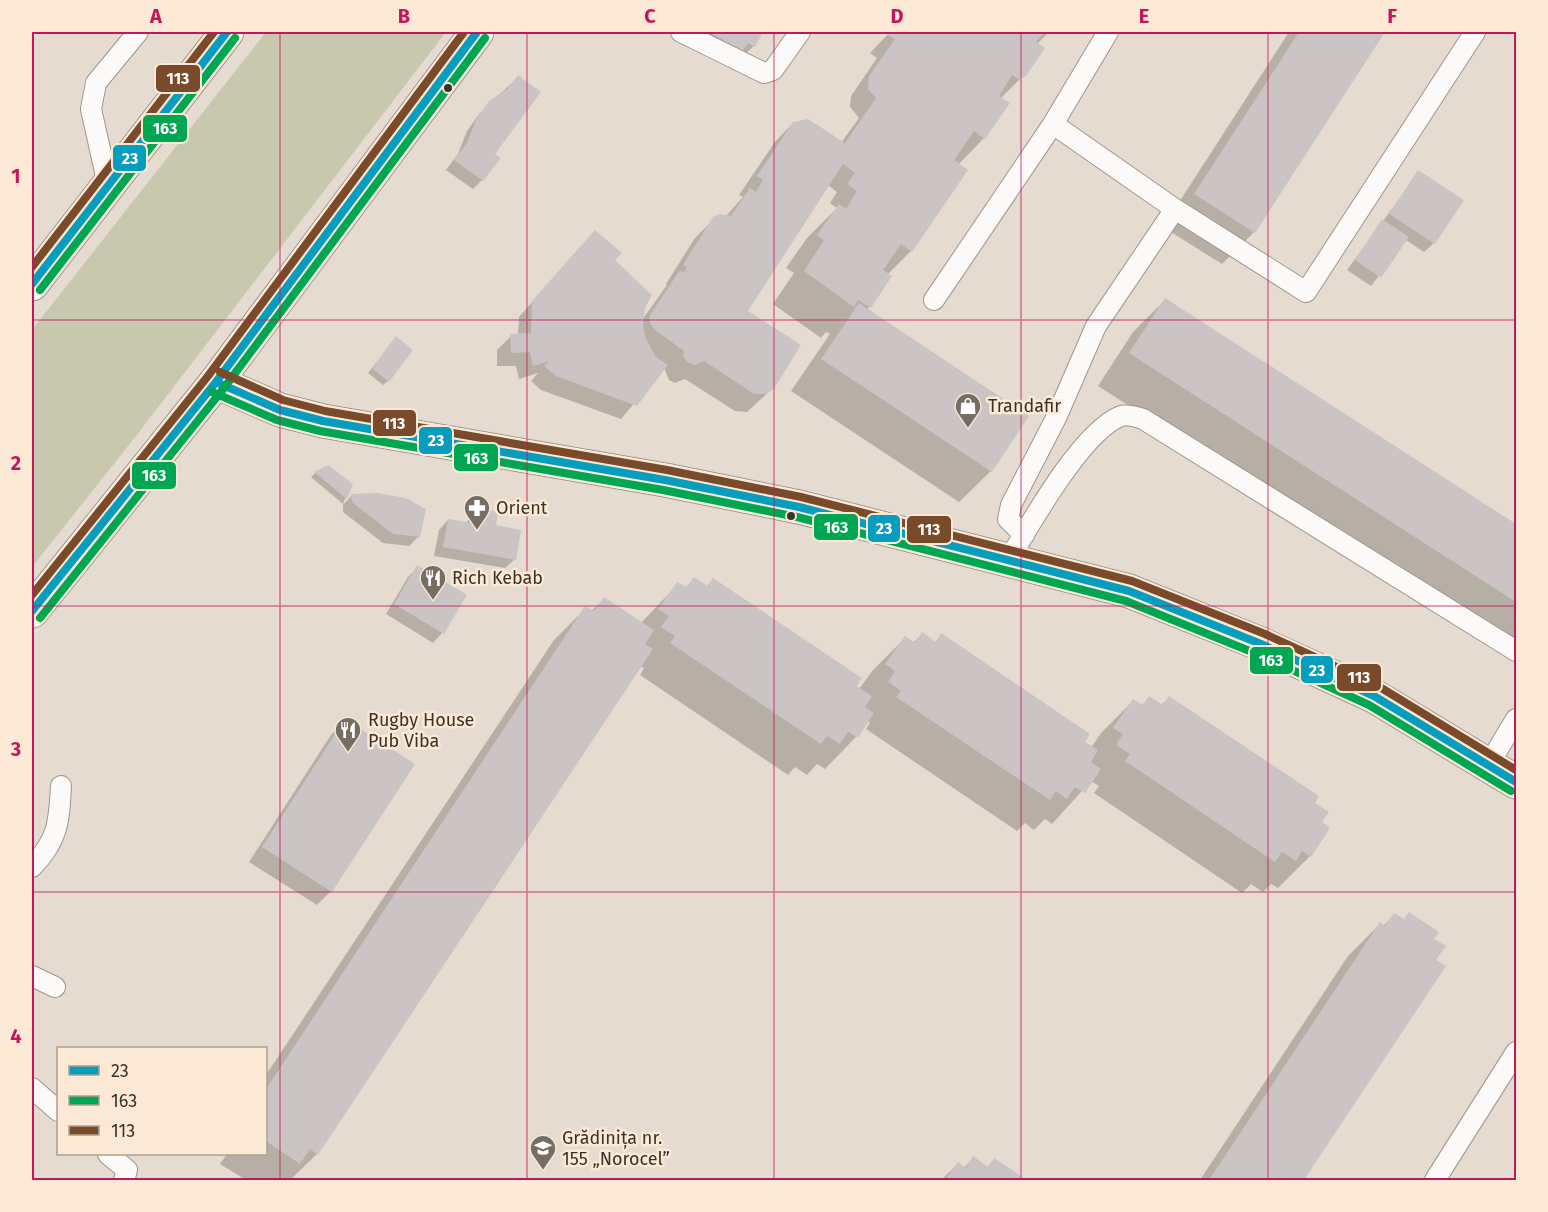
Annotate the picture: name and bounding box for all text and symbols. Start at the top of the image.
text: A [149,4,163,28]
text: B [398,4,410,28]
text: C [644,4,656,28]
text: D [890,4,904,28]
text: E [1139,4,1149,28]
text: F [1387,4,1397,28]
line badge: 113 [155,64,201,93]
text: 113 [167,69,189,88]
unlabelled marker [442,82,454,94]
line badge: 163 [142,114,188,143]
text: 163 [153,119,177,138]
line badge: 23 [112,144,147,172]
text: 23 [122,149,138,168]
text: 1 [11,164,21,188]
shop icon: Trandafir [953,391,983,429]
place label: Trandafir [988,395,1061,417]
line badge: 113 [372,409,417,437]
text: 113 [383,414,405,433]
line badge: 23 [418,426,453,455]
text: 23 [428,431,444,450]
line badge: 163 [453,443,499,472]
text: 163 [464,449,488,468]
text: 2 [11,451,21,475]
line badge: 163 [131,461,177,490]
text: 163 [142,466,166,485]
pharmacy icon: Orient [462,493,492,531]
place label: Orient [496,497,548,519]
unlabelled marker [785,510,797,522]
line badge: 163 [813,513,859,541]
line badge: 23 [867,514,901,543]
line badge: 113 [906,515,952,544]
text: 163 [824,518,848,537]
text: 23 [876,519,892,538]
text: 113 [918,520,940,539]
restaurant icon: Rich Kebab [418,563,448,601]
place label: Rich Kebab [452,567,543,589]
line badge: 163 [1249,646,1294,675]
text: 163 [1259,651,1283,670]
line badge: 23 [1300,655,1334,684]
text: 23 [1309,661,1325,680]
line badge: 113 [1336,663,1382,692]
text: 113 [1348,668,1370,687]
place label: Rugby House Pub Viba [368,709,474,752]
restaurant icon: Rugby House Pub Viba [333,715,363,753]
text: 3 [10,737,21,761]
text: 4 [10,1024,22,1048]
legend [57,1047,267,1155]
text: 23 [111,1060,129,1082]
text: 163 [111,1090,137,1112]
text: 113 [111,1120,135,1142]
place label: Grădinița nr. 155 „Norocel” [562,1127,670,1170]
school or university icon: Grădinița nr. 155 „Norocel” [528,1133,558,1171]

